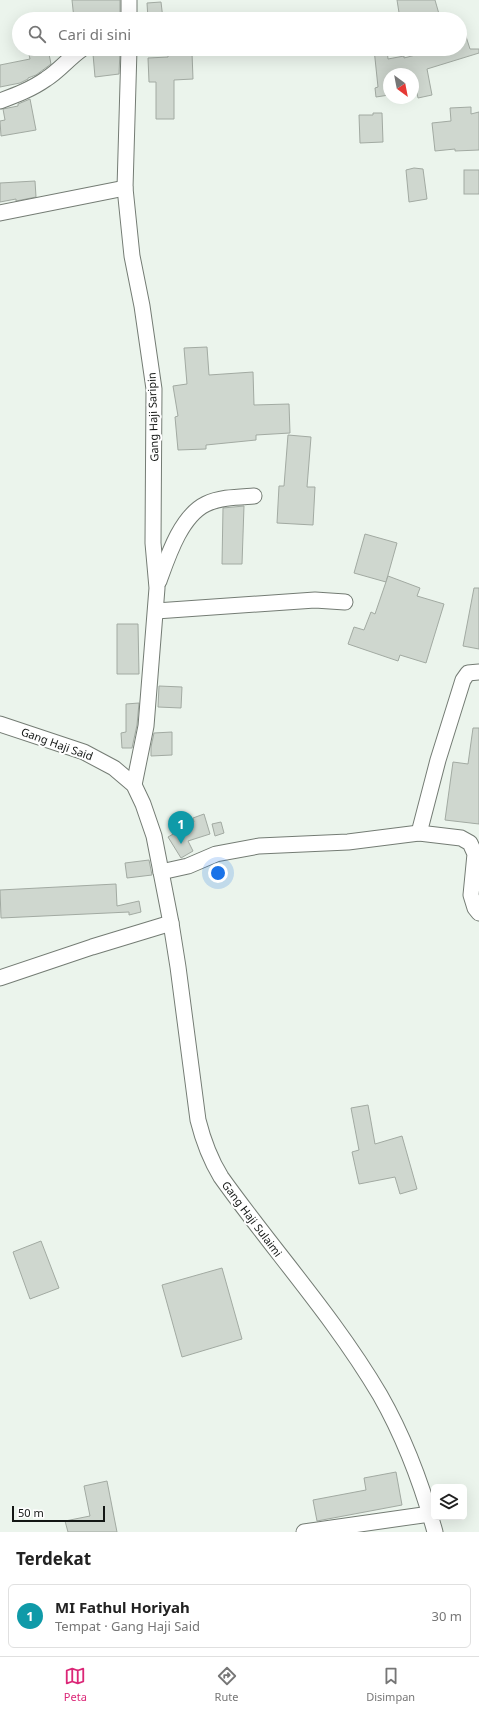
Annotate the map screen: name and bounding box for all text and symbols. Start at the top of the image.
search box [12,12,467,56]
icon: search [26,23,48,45]
text: Cari di sini [58,24,131,44]
north arrow [383,68,419,104]
street label: Gang Haji Saripin [143,372,162,462]
street label: Gang Haji Said [19,724,95,763]
pin: 1 [168,811,194,844]
your location [208,863,228,883]
street label: Gang Haji Sulaimi [219,1178,286,1260]
map controls [431,1484,467,1520]
button: layers [431,1484,467,1520]
scale bar [12,1504,105,1523]
text: 50 m [18,1505,44,1520]
text: Terdekat [16,1547,91,1570]
text: MI Fathul Horiyah [55,1597,190,1617]
text: 1 [26,1607,34,1625]
text: 30 m [432,1607,462,1625]
text: Tempat · Gang Haji Said [55,1617,200,1635]
tab: Peta [64,1665,87,1704]
tab: Rute [215,1665,238,1704]
tab: Disimpan [366,1665,415,1704]

